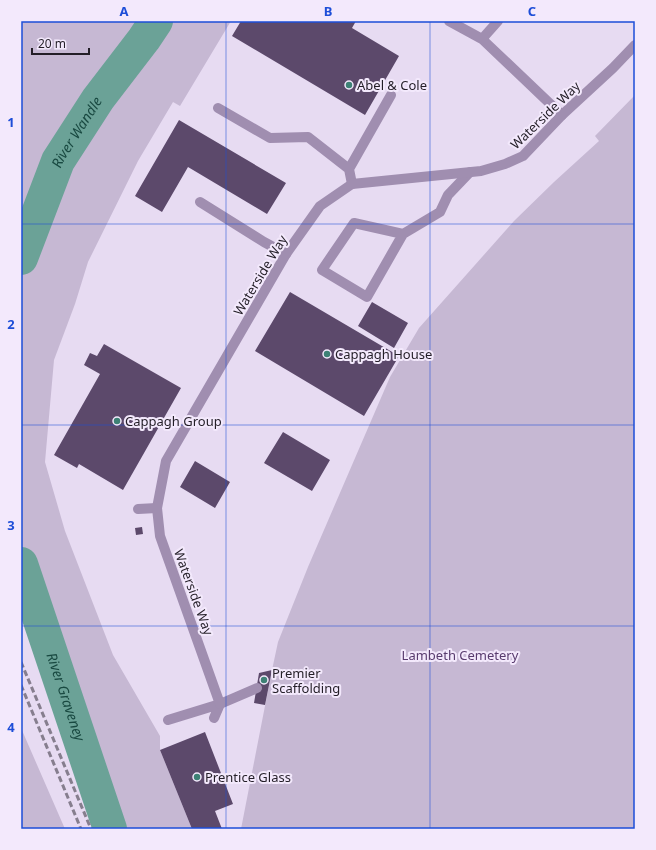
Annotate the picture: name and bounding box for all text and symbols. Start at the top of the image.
text: A [120,2,129,20]
text: B [324,2,332,20]
text: C [528,2,536,20]
scale bar [32,30,89,56]
text: 20 m [38,35,66,52]
place label: Abel & Cole [357,76,427,94]
street label: Waterside Way [506,77,584,153]
marker: Abel & Cole [344,80,354,90]
water label: River Wandle [46,93,106,170]
text: 1 [7,113,15,131]
street label: Waterside Way [229,231,291,318]
text: 2 [7,315,15,333]
place label: Cappagh House [335,345,432,363]
marker: Cappagh House [322,349,332,359]
place label: Cappagh Group [125,412,222,430]
marker: Cappagh Group [112,416,122,426]
text: 3 [7,516,15,534]
street label: Waterside Way [170,546,218,638]
park label: Lambeth Cemetery [402,646,519,664]
water label: River Graveney [42,650,90,745]
place label: Premier Scaffolding [272,664,340,697]
marker: Premier Scaffolding [259,675,269,685]
text: 4 [7,718,15,736]
place label: Prentice Glass [205,768,291,786]
marker: Prentice Glass [192,772,202,782]

